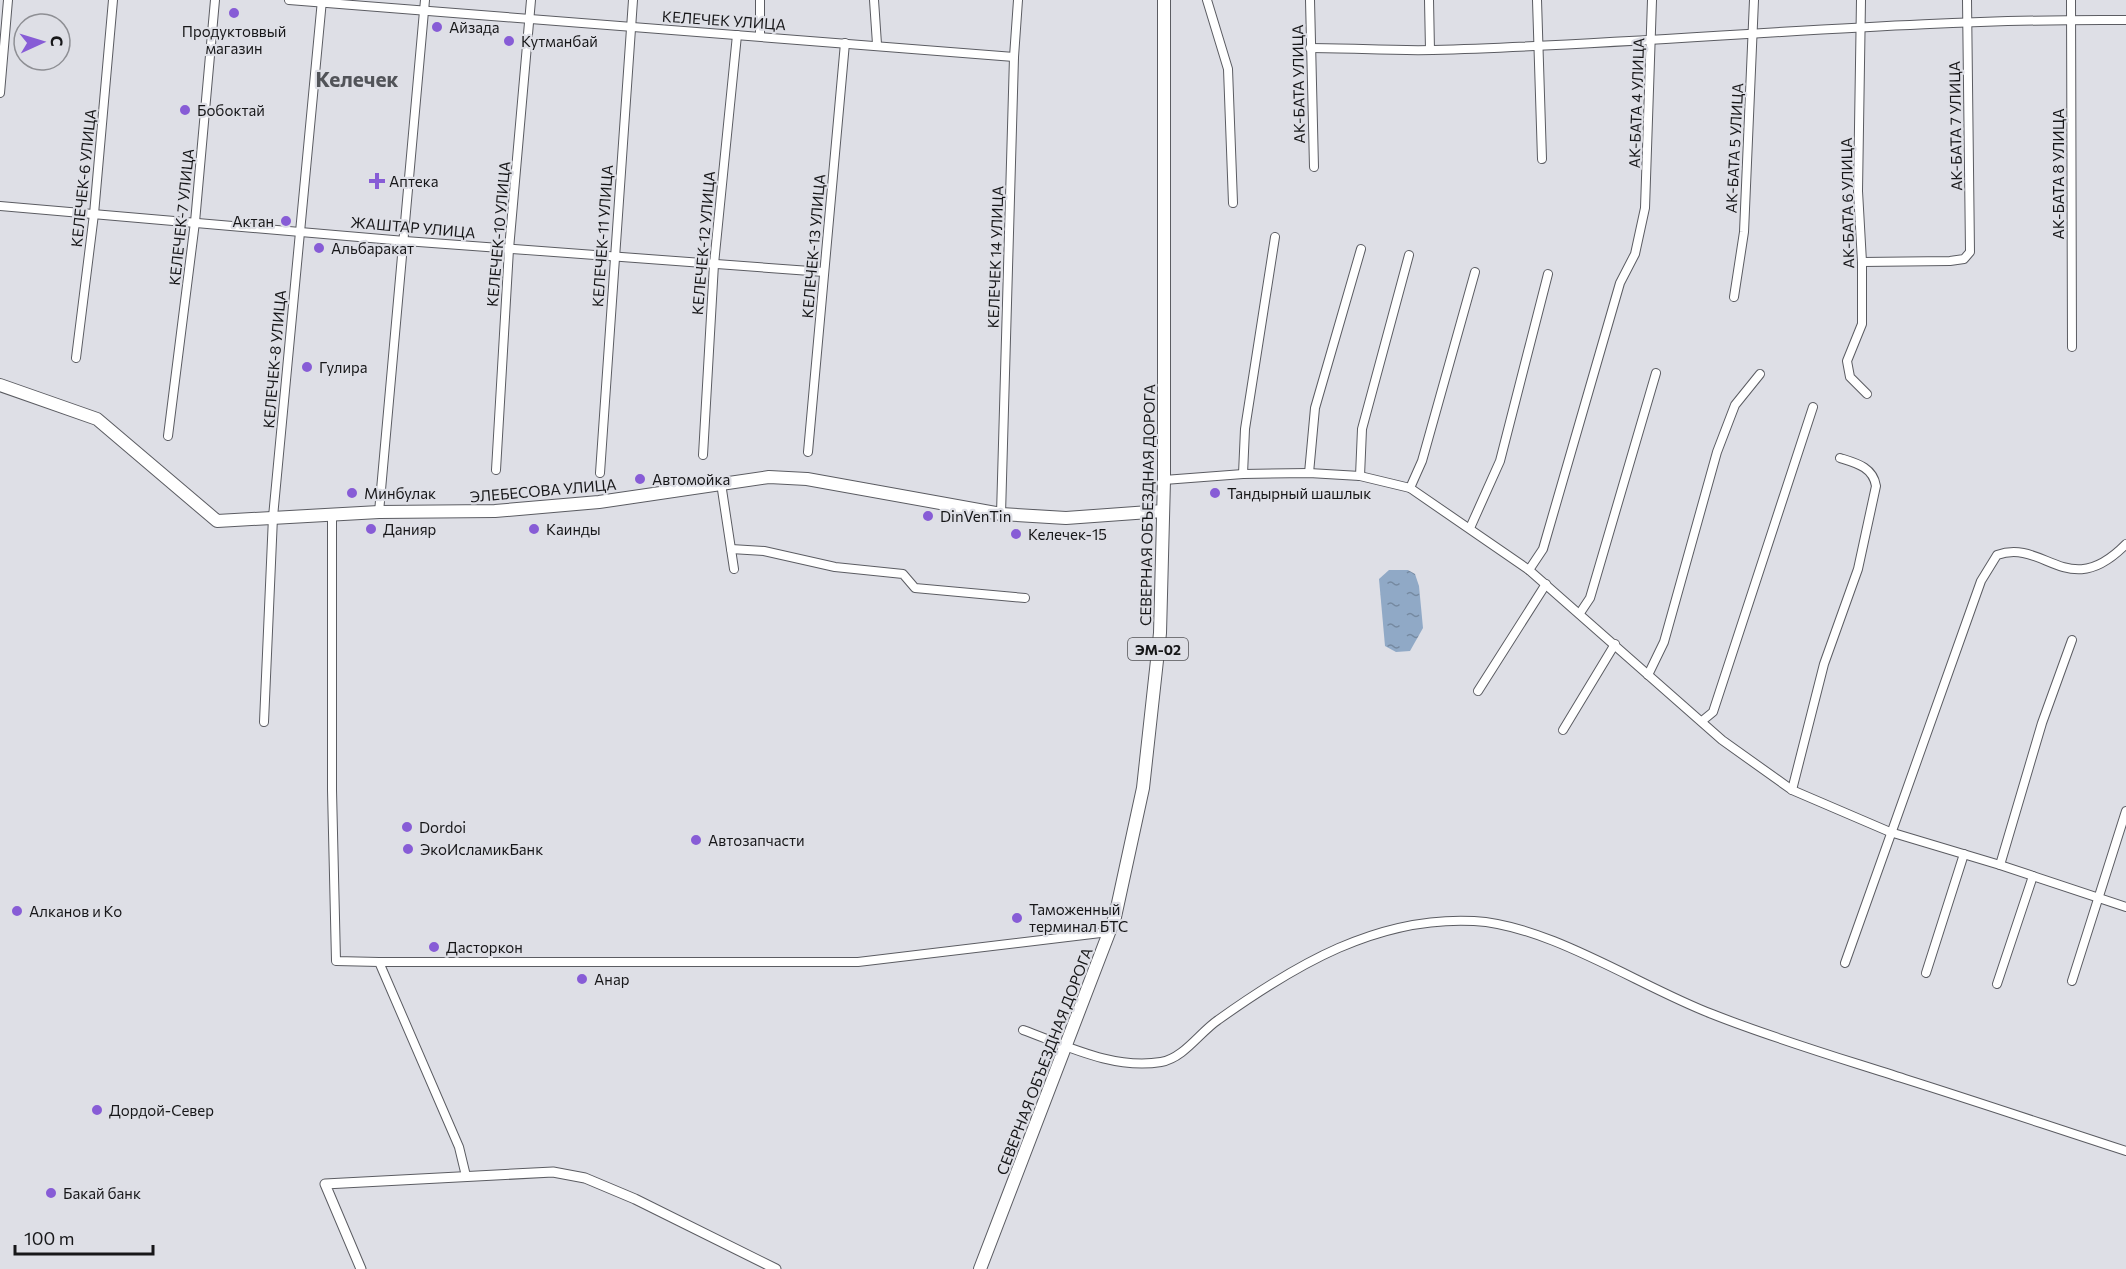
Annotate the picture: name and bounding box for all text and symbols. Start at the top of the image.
marker: Продуктоввый магазин [227,6,241,20]
street label: КЕЛЕЧЕК УЛИЦА [661,7,787,33]
north arrow [12,12,72,72]
place label: Айзада [449,18,500,36]
marker: Айзада [430,20,444,34]
place label: Продуктоввый магазин [182,22,286,57]
street label: АК-БАТА УЛИЦА [1288,24,1308,144]
place label: Кутманбай [521,32,598,50]
marker: Кутманбай [502,34,516,48]
text: С [48,35,67,47]
street label: АК-БАТА 4 УЛИЦА [1625,37,1647,169]
street label: АК-БАТА 7 УЛИЦА [1945,61,1965,191]
district label: Келечек [315,66,399,91]
street label: АК-БАТА 5 УЛИЦА [1722,82,1746,214]
place label: Бобоктай [197,101,265,119]
marker: Бобоктай [178,103,192,117]
street label: КЕЛЕЧЕК-6 УЛИЦА [67,108,99,248]
street label: АК-БАТА 8 УЛИЦА [2049,108,2067,240]
street label: АК-БАТА 6 УЛИЦА [1837,137,1857,269]
street label: КЕЛЕЧЕК-7 УЛИЦА [165,148,197,286]
street label: КЕЛЕЧЕК-10 УЛИЦА [483,160,513,308]
street label: КЕЛЕЧЕК-11 УЛИЦА [588,164,616,308]
street label: КЕЛЕЧЕК-12 УЛИЦА [688,170,718,316]
place label: Аптека [389,172,439,190]
street label: КЕЛЕЧЕК-13 УЛИЦА [798,173,828,319]
marker: Аптека [370,174,384,188]
street label: КЕЛЕЧЕК 14 УЛИЦА [984,185,1006,329]
place label: Актан [232,212,274,230]
street label: ЖАШТАР УЛИЦА [350,213,476,241]
marker: Актан [279,214,293,228]
place label: Альбаракат [331,239,414,257]
marker: Альбаракат [312,241,326,255]
street label: КЕЛЕЧЕК-8 УЛИЦА [259,289,289,429]
place label: Гулира [319,358,368,376]
marker: Гулира [300,360,314,374]
street label: СЕВЕРНАЯ ОБЪЕЗДНАЯ ДОРОГА [1136,384,1158,626]
place label: Автомойка [652,470,730,488]
marker: Автомойка [633,472,647,486]
street label: ЭЛЕБЕСОВА УЛИЦА [469,475,617,505]
place label: Минбулак [364,484,436,502]
place label: Тандырный шашлык [1227,484,1371,502]
marker: Минбулак [345,486,359,500]
marker: Тандырный шашлык [1208,486,1222,500]
place label: DinVenTin [940,507,1011,525]
marker: DinVenTin [921,509,935,523]
place label: Данияр [383,520,436,538]
place label: Каинды [546,520,601,538]
marker: Данияр [364,522,378,536]
marker: Каинды [527,522,541,536]
place label: Келечек-15 [1028,525,1107,543]
marker: Келечек-15 [1009,527,1023,541]
road number: ЭМ-02 [1128,638,1188,660]
place label: Dordoi [419,818,466,836]
marker: Dordoi [400,820,414,834]
place label: Автозапчасти [708,831,805,849]
marker: Автозапчасти [689,833,703,847]
place label: ЭкоИсламикБанк [420,840,543,858]
marker: ЭкоИсламикБанк [401,842,415,856]
place label: Таможенный терминал БТС [1029,900,1128,935]
place label: Алканов и Ко [29,902,122,920]
marker: Алканов и Ко [10,904,24,918]
marker: Таможенный терминал БТС [1010,911,1024,925]
place label: Дасторкон [446,938,523,956]
marker: Дасторкон [427,940,441,954]
street label: СЕВЕРНАЯ ОБЪЕЗДНАЯ ДОРОГА [992,945,1096,1177]
place label: Анар [594,970,629,988]
marker: Анар [575,972,589,986]
place label: Дордой-Север [109,1101,214,1119]
marker: Дордой-Север [90,1103,104,1117]
place label: Бакай банк [63,1184,141,1202]
marker: Бакай банк [44,1186,58,1200]
scale bar [15,1218,153,1256]
text: 100 m [24,1227,74,1249]

